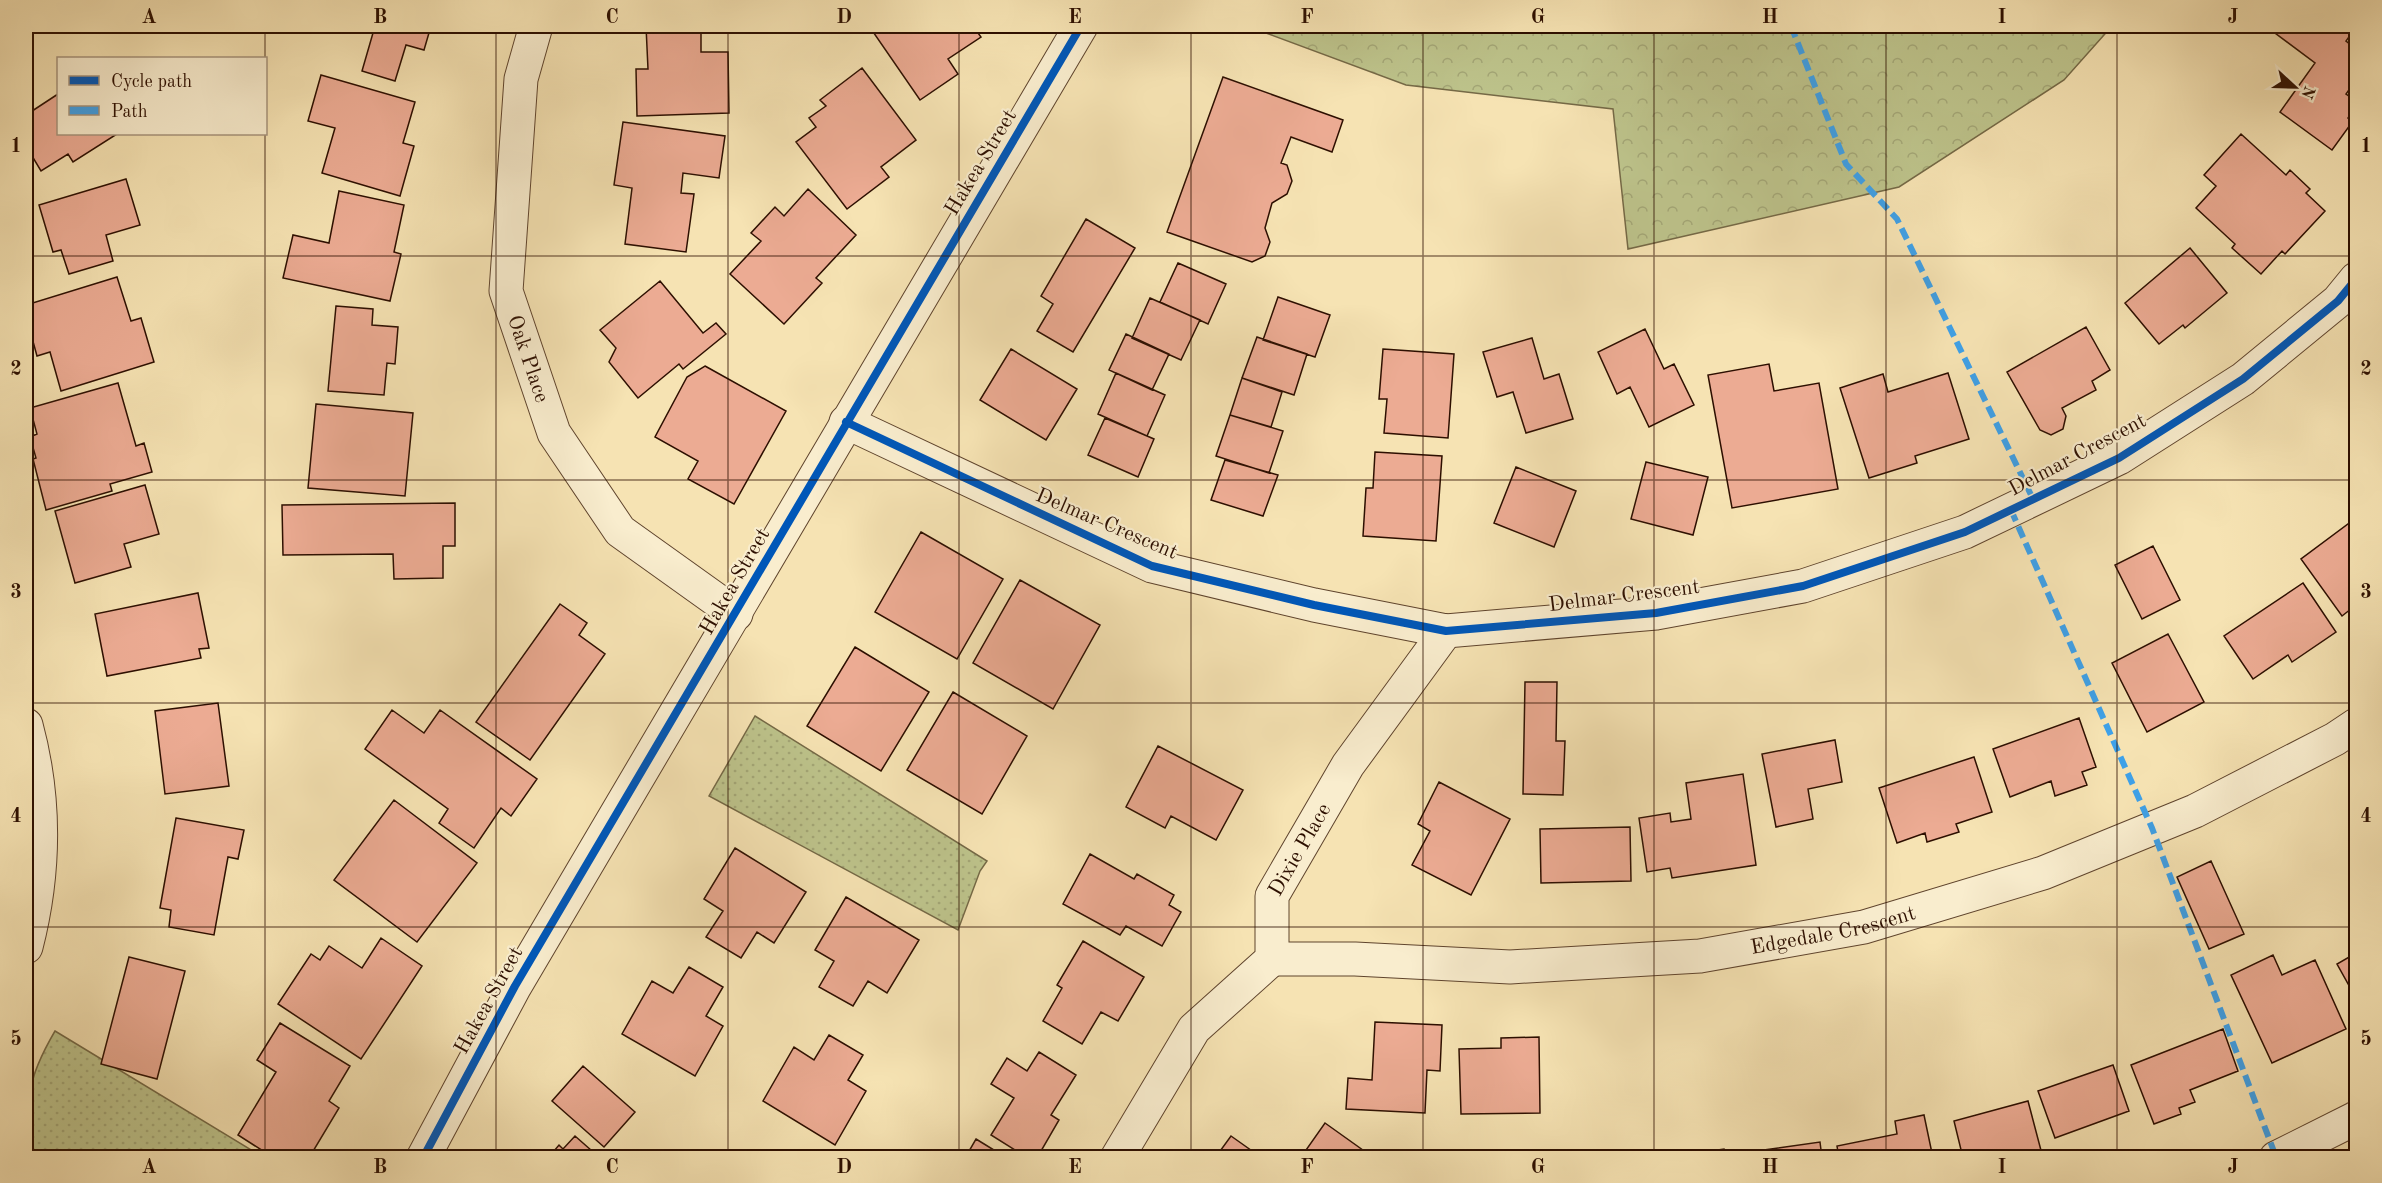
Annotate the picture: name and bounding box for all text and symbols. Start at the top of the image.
text: A [141,8,157,28]
text: B [373,8,387,28]
text: C [605,8,619,28]
text: D [836,8,852,28]
text: E [1068,8,1082,28]
text: F [1300,8,1314,28]
text: G [1531,8,1545,28]
text: H [1762,8,1778,28]
text: I [1998,8,2006,28]
text: J [2228,8,2239,28]
legend [57,57,267,135]
north arrow [2265,57,2325,117]
text: Cycle path [111,73,192,91]
text: N [2297,83,2317,101]
text: Path [111,103,148,121]
street label: Hakea Street [942,106,1021,219]
text: 1 [10,137,22,157]
text: 1 [2360,137,2372,157]
street label: Oak Place [503,313,552,406]
text: 2 [10,360,22,380]
text: 2 [2360,360,2372,380]
street label: Delmar Crescent [2006,410,2150,500]
street label: Delmar Crescent [1032,485,1181,564]
street label: Hakea Street [696,525,774,639]
street label: Delmar Crescent [1547,577,1701,616]
text: 3 [10,583,22,603]
text: 3 [2360,583,2372,603]
street label: Dixie Place [1265,800,1335,900]
text: 4 [10,807,22,827]
text: 4 [2360,807,2372,827]
street label: Edgedale Crescent [1749,903,1918,959]
street label: Hakea Street [451,943,527,1058]
text: 5 [10,1029,22,1050]
text: 5 [2360,1029,2372,1050]
text: A [141,1158,157,1178]
text: B [373,1158,387,1178]
text: C [605,1158,619,1178]
text: D [836,1158,852,1178]
text: E [1068,1158,1082,1178]
text: F [1300,1158,1314,1178]
text: G [1531,1158,1545,1178]
text: H [1762,1158,1778,1178]
text: I [1998,1158,2006,1178]
text: J [2228,1158,2239,1178]

